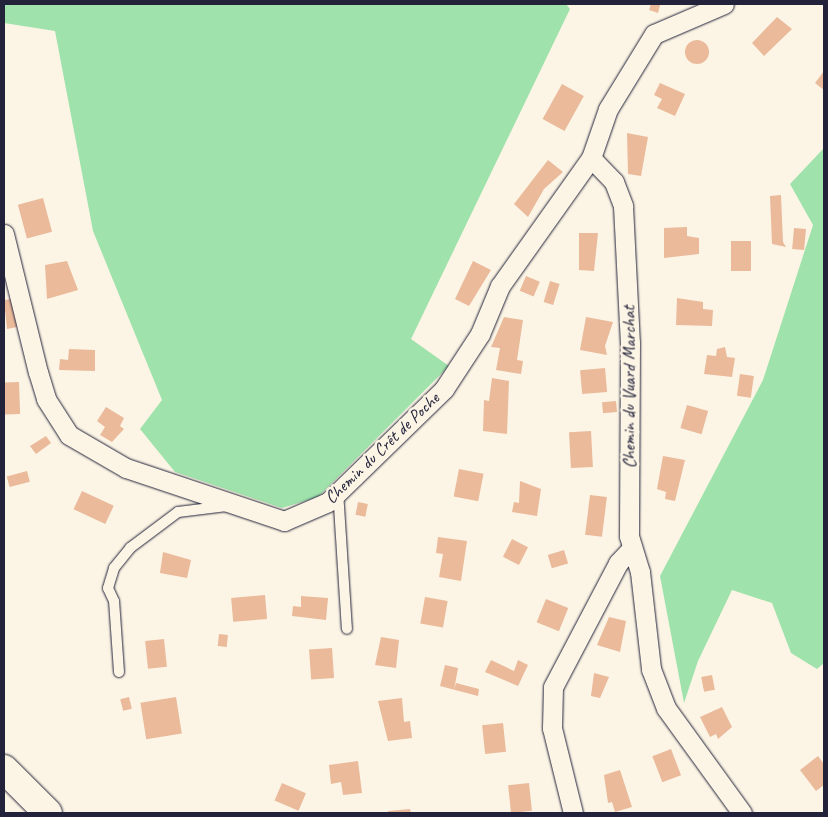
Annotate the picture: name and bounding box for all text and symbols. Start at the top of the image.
street label: Chemin du Vuard Marchat [618,306,640,468]
street label: Chemin du Crêt de Poche [320,388,444,508]

